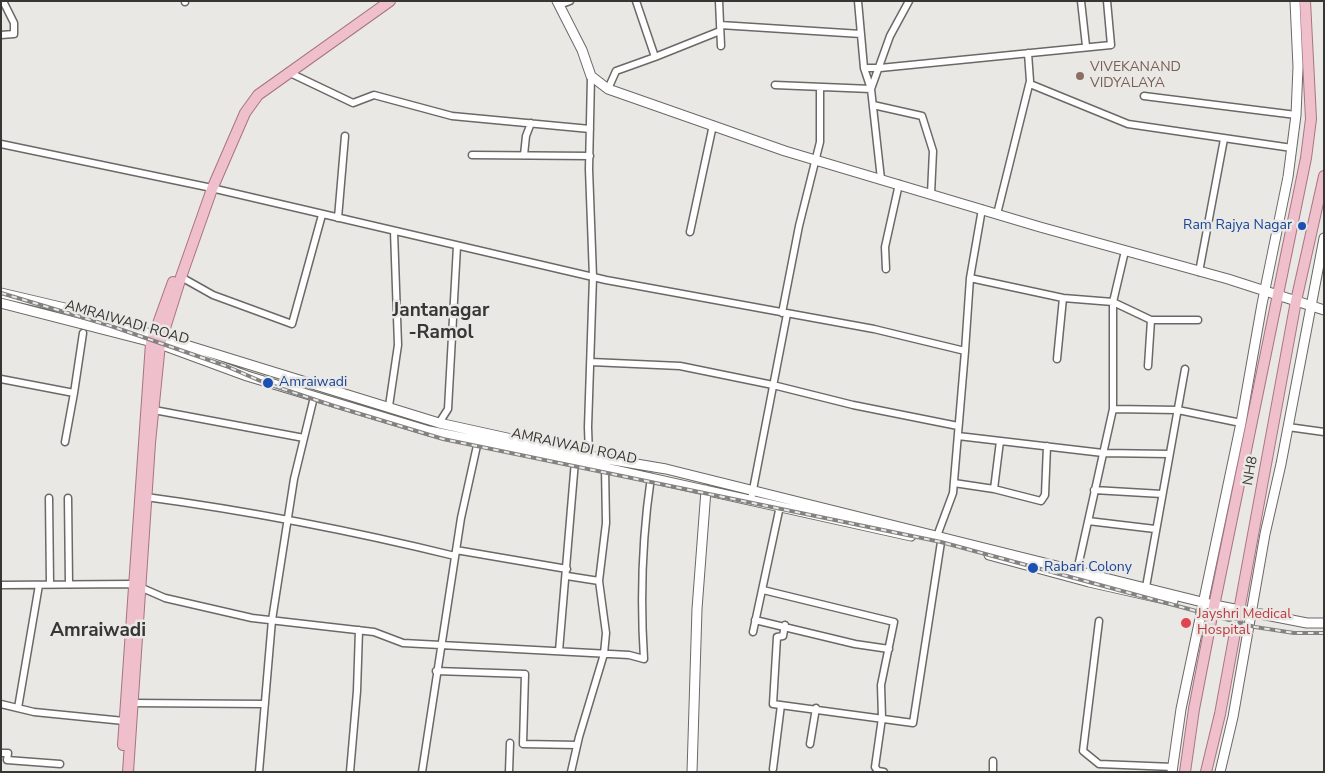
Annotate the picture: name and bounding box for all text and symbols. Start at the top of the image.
place label: VIVEKANAND VIDYALAYA [1090,60,1181,92]
marker: VIVEKANAND VIDYALAYA [1074,70,1086,82]
place label: Ram Rajya Nagar [1183,218,1292,234]
marker: Ram Rajya Nagar [1296,220,1308,232]
street label: AMRAIWADI ROAD [63,297,191,349]
district label: Jantanagar -Ramol [393,300,489,344]
place label: Amraiwadi [279,375,347,391]
marker: Amraiwadi [261,376,275,390]
street label: AMRAIWADI ROAD [510,425,638,469]
street label: NH8 [1240,455,1262,487]
place label: Rabari Colony [1044,560,1132,576]
marker: Rabari Colony [1026,561,1040,575]
place label: Jayshri Medical Hospital [1197,607,1291,640]
marker: Jayshri Medical Hospital [1179,616,1193,630]
district label: Amraiwadi [50,620,146,642]

